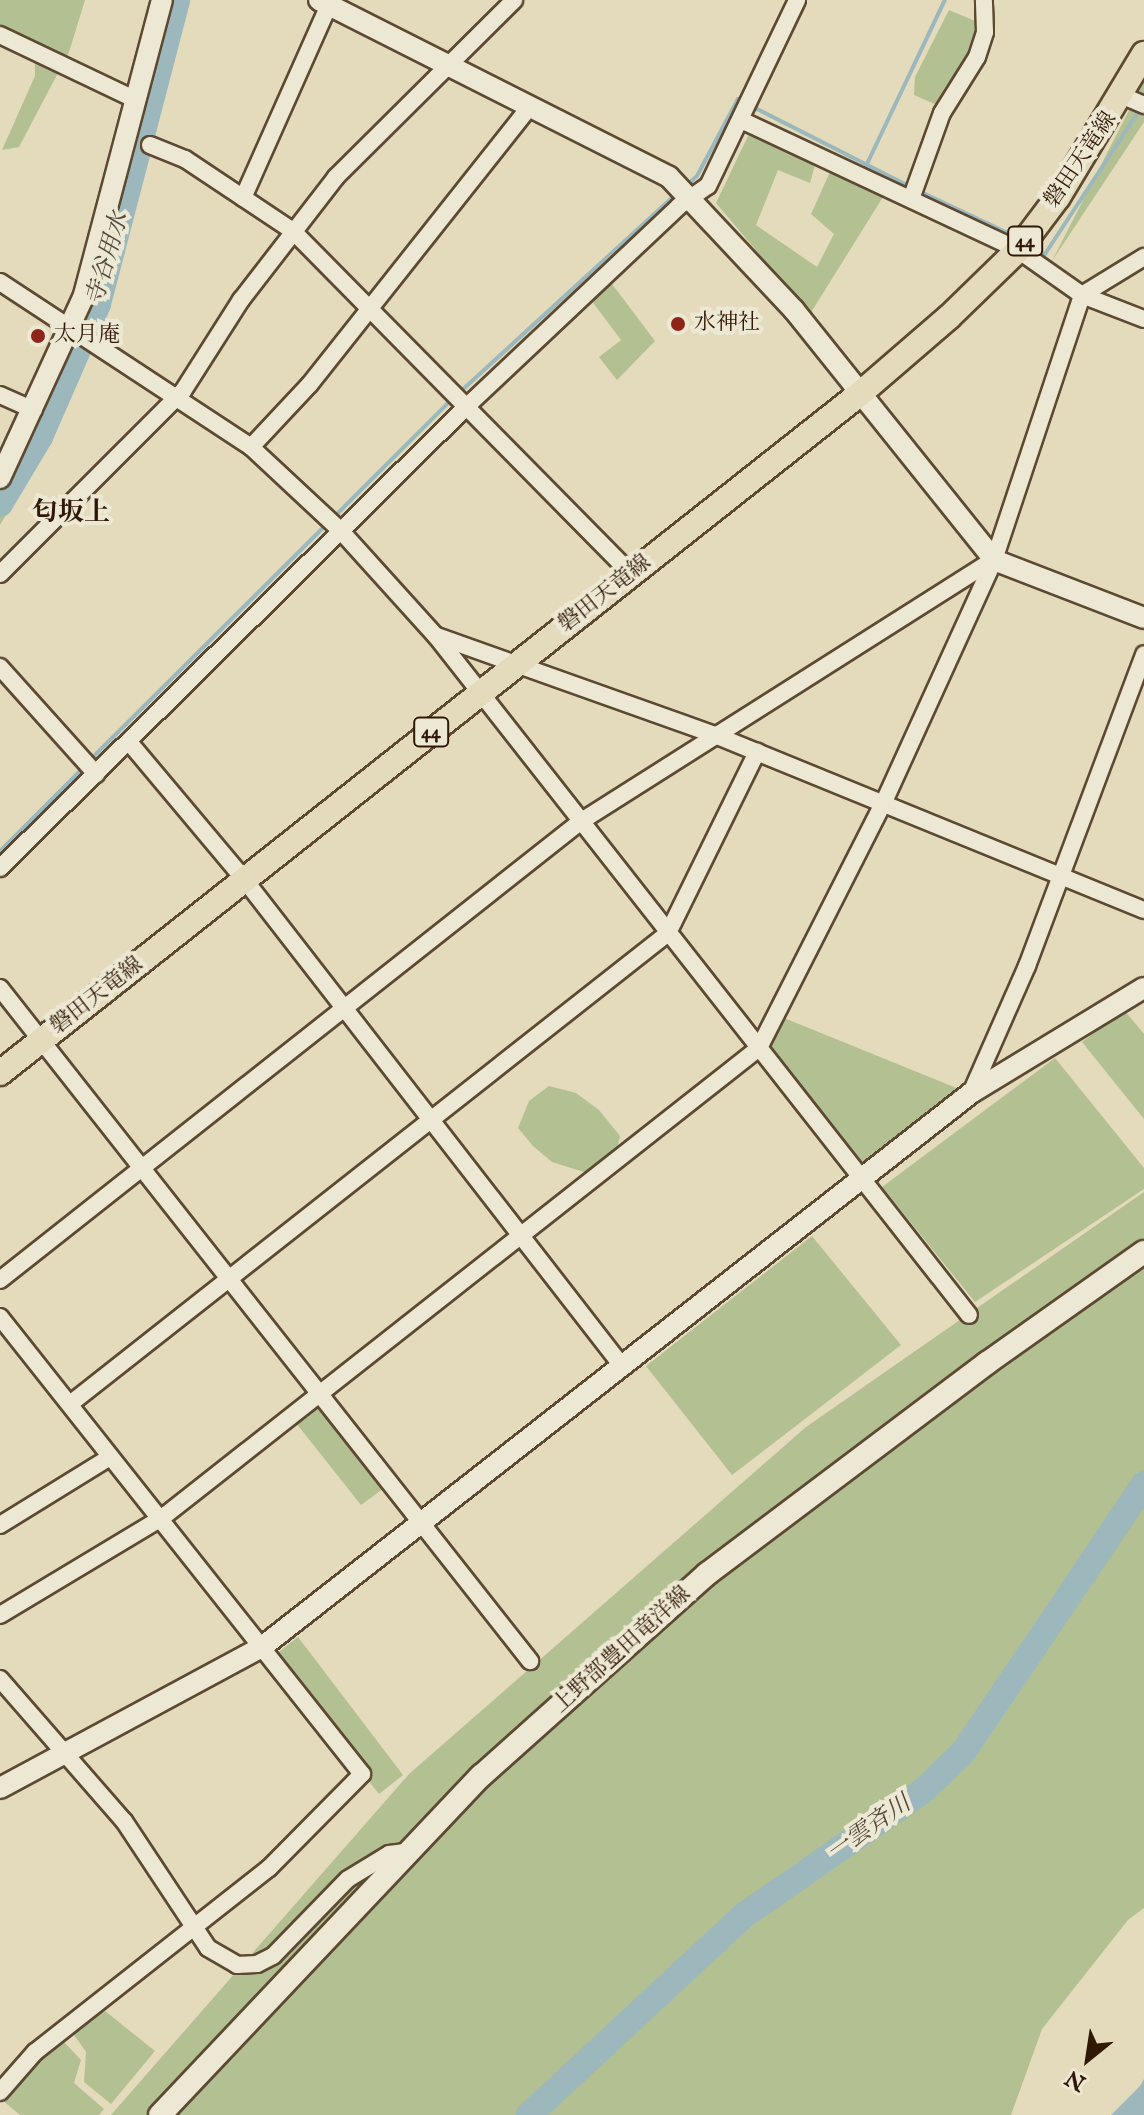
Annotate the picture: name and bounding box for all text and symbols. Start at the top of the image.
street label: 磐田天竜線 [1039,107,1123,213]
water label: 寺谷用水 [81,209,135,309]
road number: 44 [1007,225,1043,257]
place label: 水神社 [694,311,760,337]
marker: 水神社 [669,315,687,333]
place label: 太月庵 [54,323,120,349]
marker: 太月庵 [29,327,47,345]
district label: 匂坂上 [32,497,110,529]
street label: 磐田天竜線 [554,550,656,638]
road number: 44 [413,716,449,748]
street label: 磐田天竜線 [46,952,148,1040]
street label: 上野部豊田竜洋線 [548,1581,696,1719]
water label: 一雲斉川 [821,1790,917,1868]
north arrow [1048,2019,1128,2099]
text: N [1061,2063,1091,2097]

